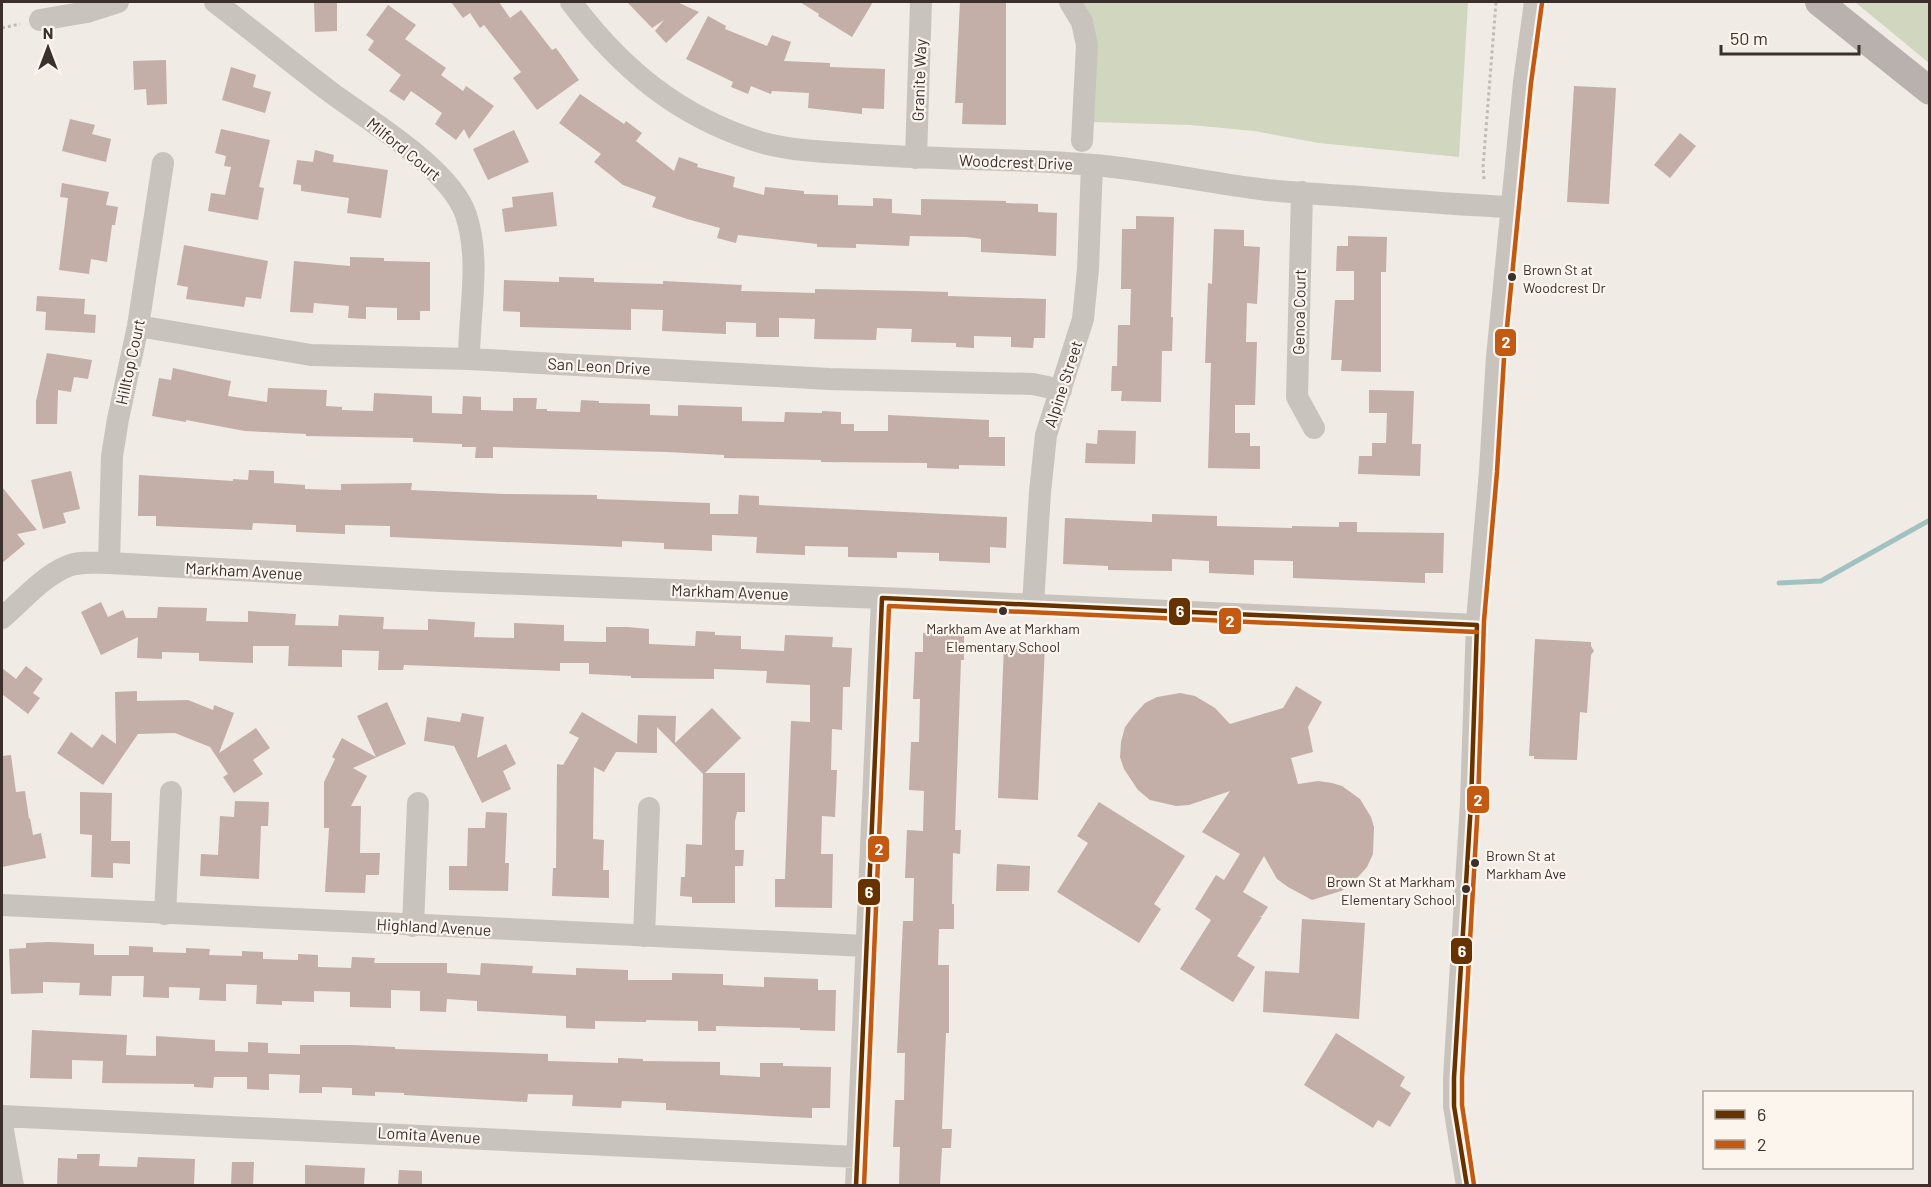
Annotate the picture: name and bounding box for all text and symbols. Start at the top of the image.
north arrow [18,18,78,78]
scale bar [1721,18,1859,56]
text: N [43,23,53,42]
text: 50 m [1730,27,1768,49]
street label: Granite Way [908,38,929,122]
street label: Milford Court [364,113,445,184]
street label: Woodcrest Drive [959,150,1073,173]
place label: Brown St at Woodcrest Dr [1523,261,1606,296]
street label: Genoa Court [1288,269,1309,355]
marker: Brown St at Woodcrest Dr [1506,271,1518,283]
street label: Hilltop Court [111,317,148,406]
line badge: 2 [1494,328,1517,357]
text: 2 [1502,332,1511,351]
street label: Alpine Street [1040,338,1086,430]
street label: San Leon Drive [547,353,651,378]
street label: Markham Avenue [185,558,303,583]
street label: Markham Avenue [671,580,789,603]
line badge: 6 [1168,597,1191,626]
text: 6 [1176,601,1185,620]
marker: Markham Ave at Markham Elementary School [997,605,1009,617]
line badge: 2 [1218,607,1242,635]
text: 2 [1226,611,1235,630]
place label: Markham Ave at Markham Elementary School [926,620,1080,655]
line badge: 2 [1466,785,1490,814]
text: 2 [1474,790,1483,809]
line badge: 2 [867,835,890,863]
text: 2 [875,839,884,858]
place label: Brown St at Markham Ave [1486,847,1566,882]
marker: Brown St at Markham Ave [1469,857,1481,869]
place label: Brown St at Markham Elementary School [1327,873,1455,908]
line badge: 6 [857,878,881,906]
text: 6 [865,882,874,901]
marker: Brown St at Markham Elementary School [1460,883,1472,895]
street label: Highland Avenue [376,914,492,939]
line badge: 6 [1450,937,1473,965]
text: 6 [1458,941,1467,960]
legend [1703,1091,1913,1169]
text: 6 [1757,1103,1766,1125]
street label: Lomita Avenue [377,1122,481,1147]
text: 2 [1757,1133,1767,1155]

